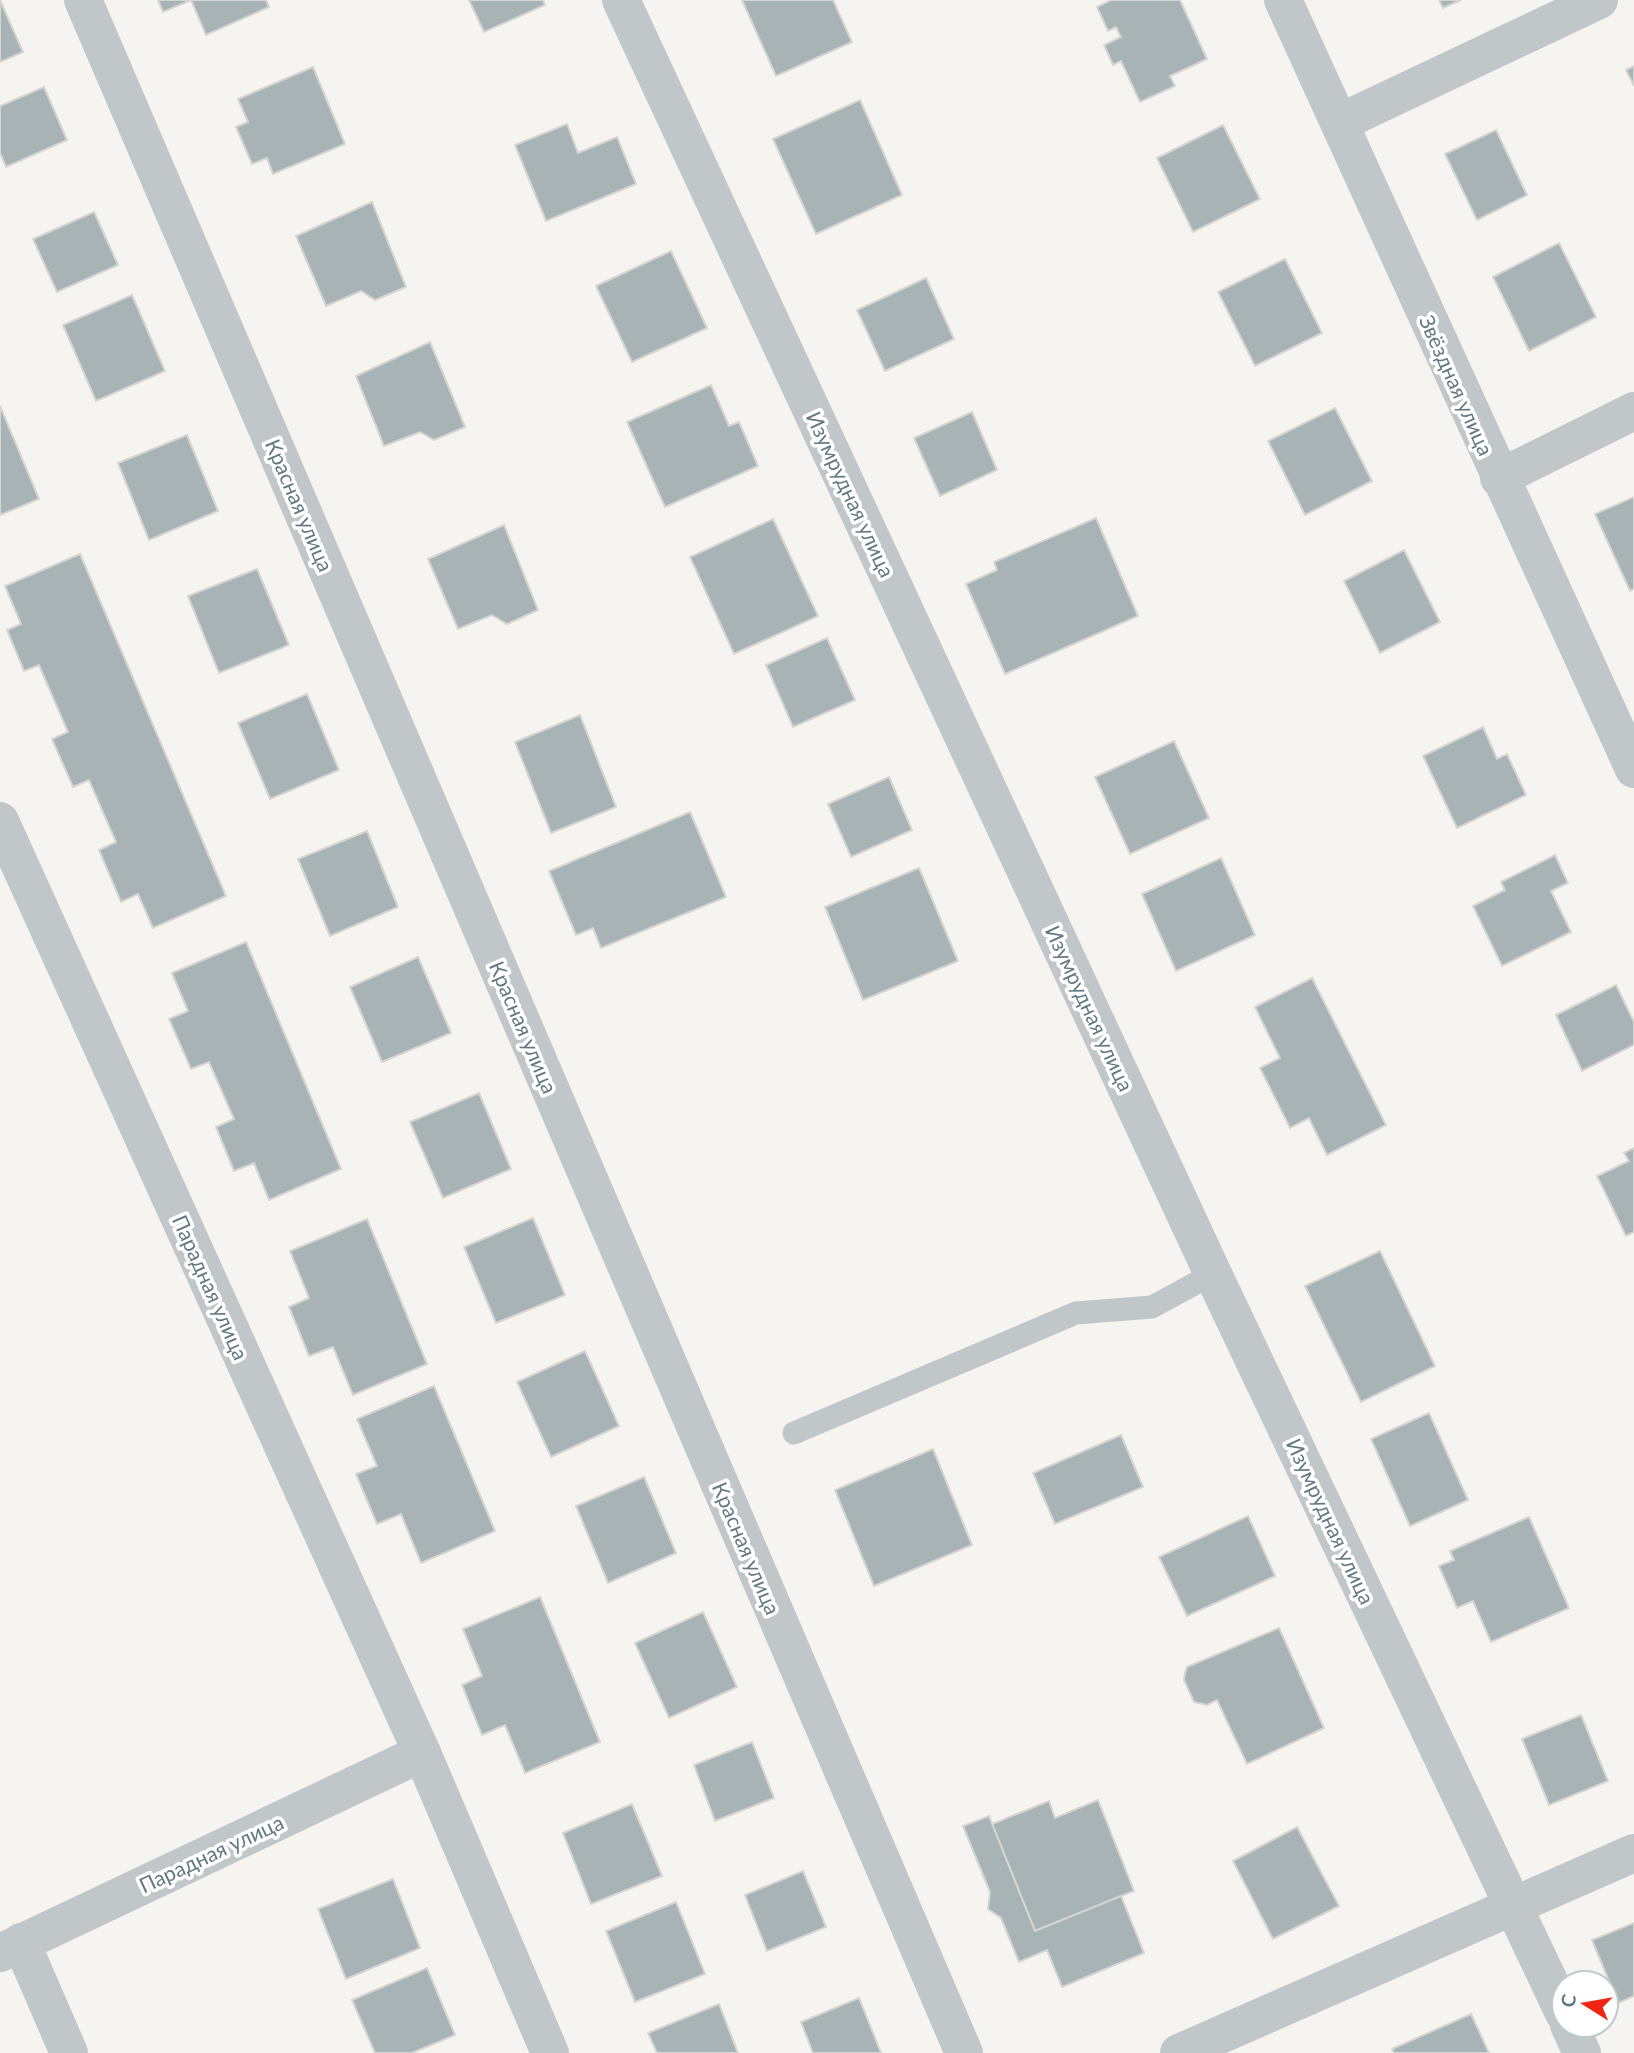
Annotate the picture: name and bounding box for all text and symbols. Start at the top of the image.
street label: Звёздная улица [1415,311,1499,459]
street label: Изумрудная улица [802,407,900,581]
street label: Красная улица [261,435,339,575]
street label: Изумрудная улица [1041,921,1139,1095]
street label: Красная улица [485,957,563,1097]
street label: Парадная улица [168,1211,254,1363]
street label: Изумрудная улица [1282,1434,1380,1608]
street label: Красная улица [708,1478,786,1618]
street label: Парадная улица [135,1809,287,1897]
north arrow [1550,1969,1620,2039]
text: С [1555,1992,1580,2009]

